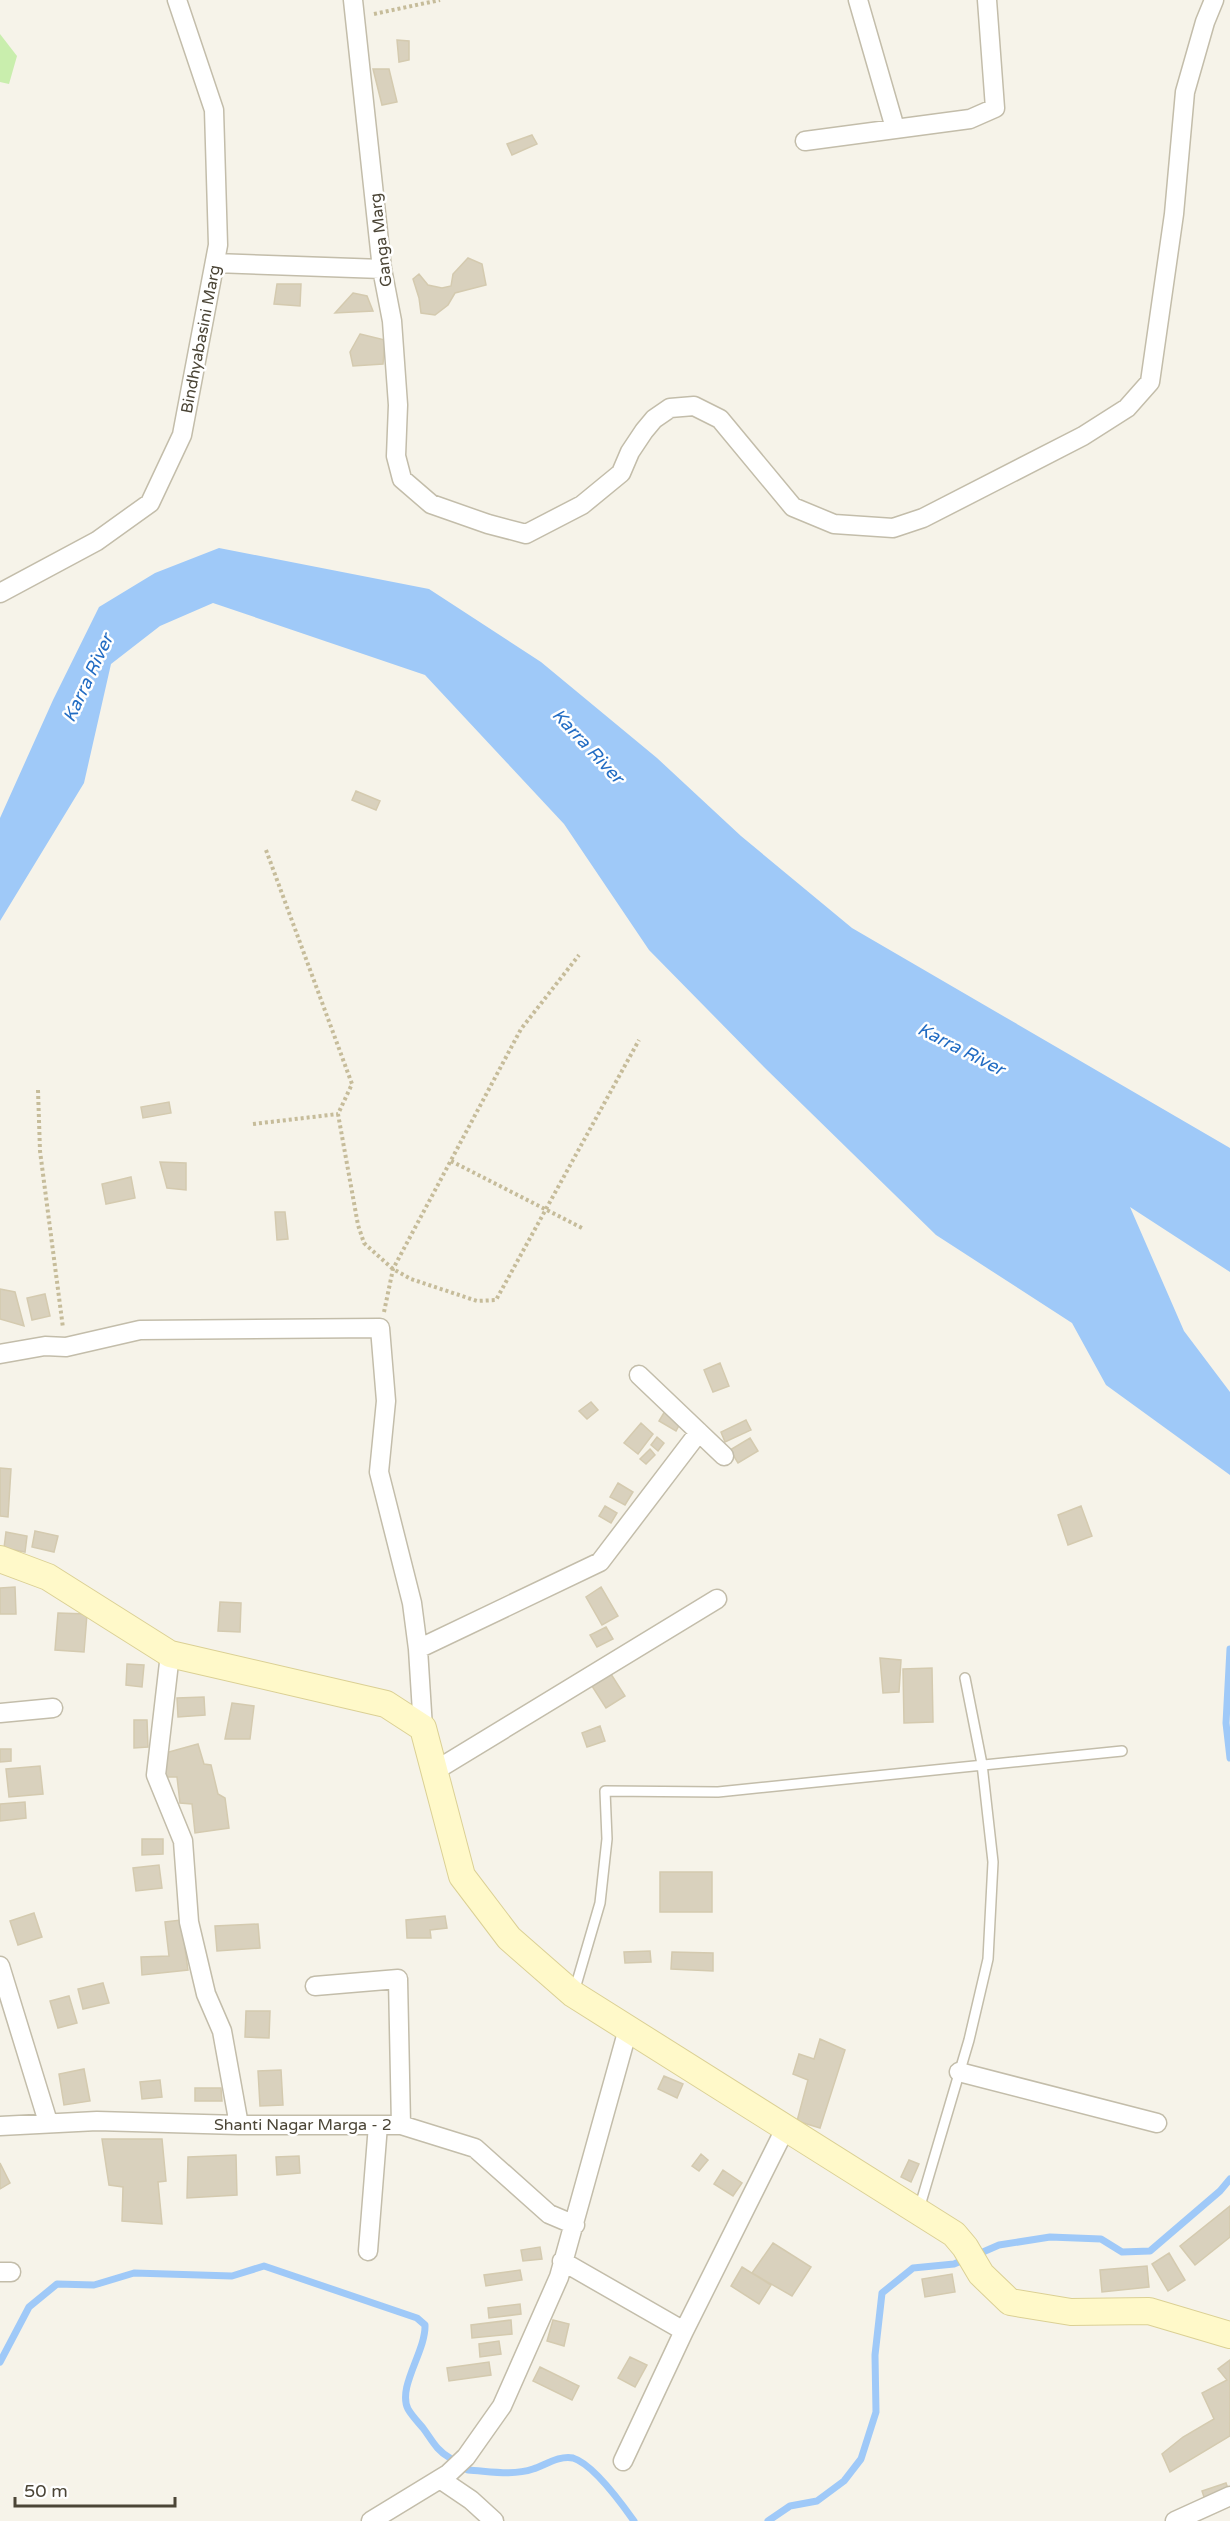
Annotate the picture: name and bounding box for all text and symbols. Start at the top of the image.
street label: Ganga Marg [365,192,397,288]
street label: Bindhyabasini Marg [177,263,225,415]
water label: Karra River [58,629,119,726]
water label: Karra River [548,704,630,790]
water label: Karra River [914,1018,1010,1081]
street label: Shanti Nagar Marga - 2 [214,2115,392,2135]
scale bar [15,2470,176,2508]
text: 50 m [24,2480,68,2502]

